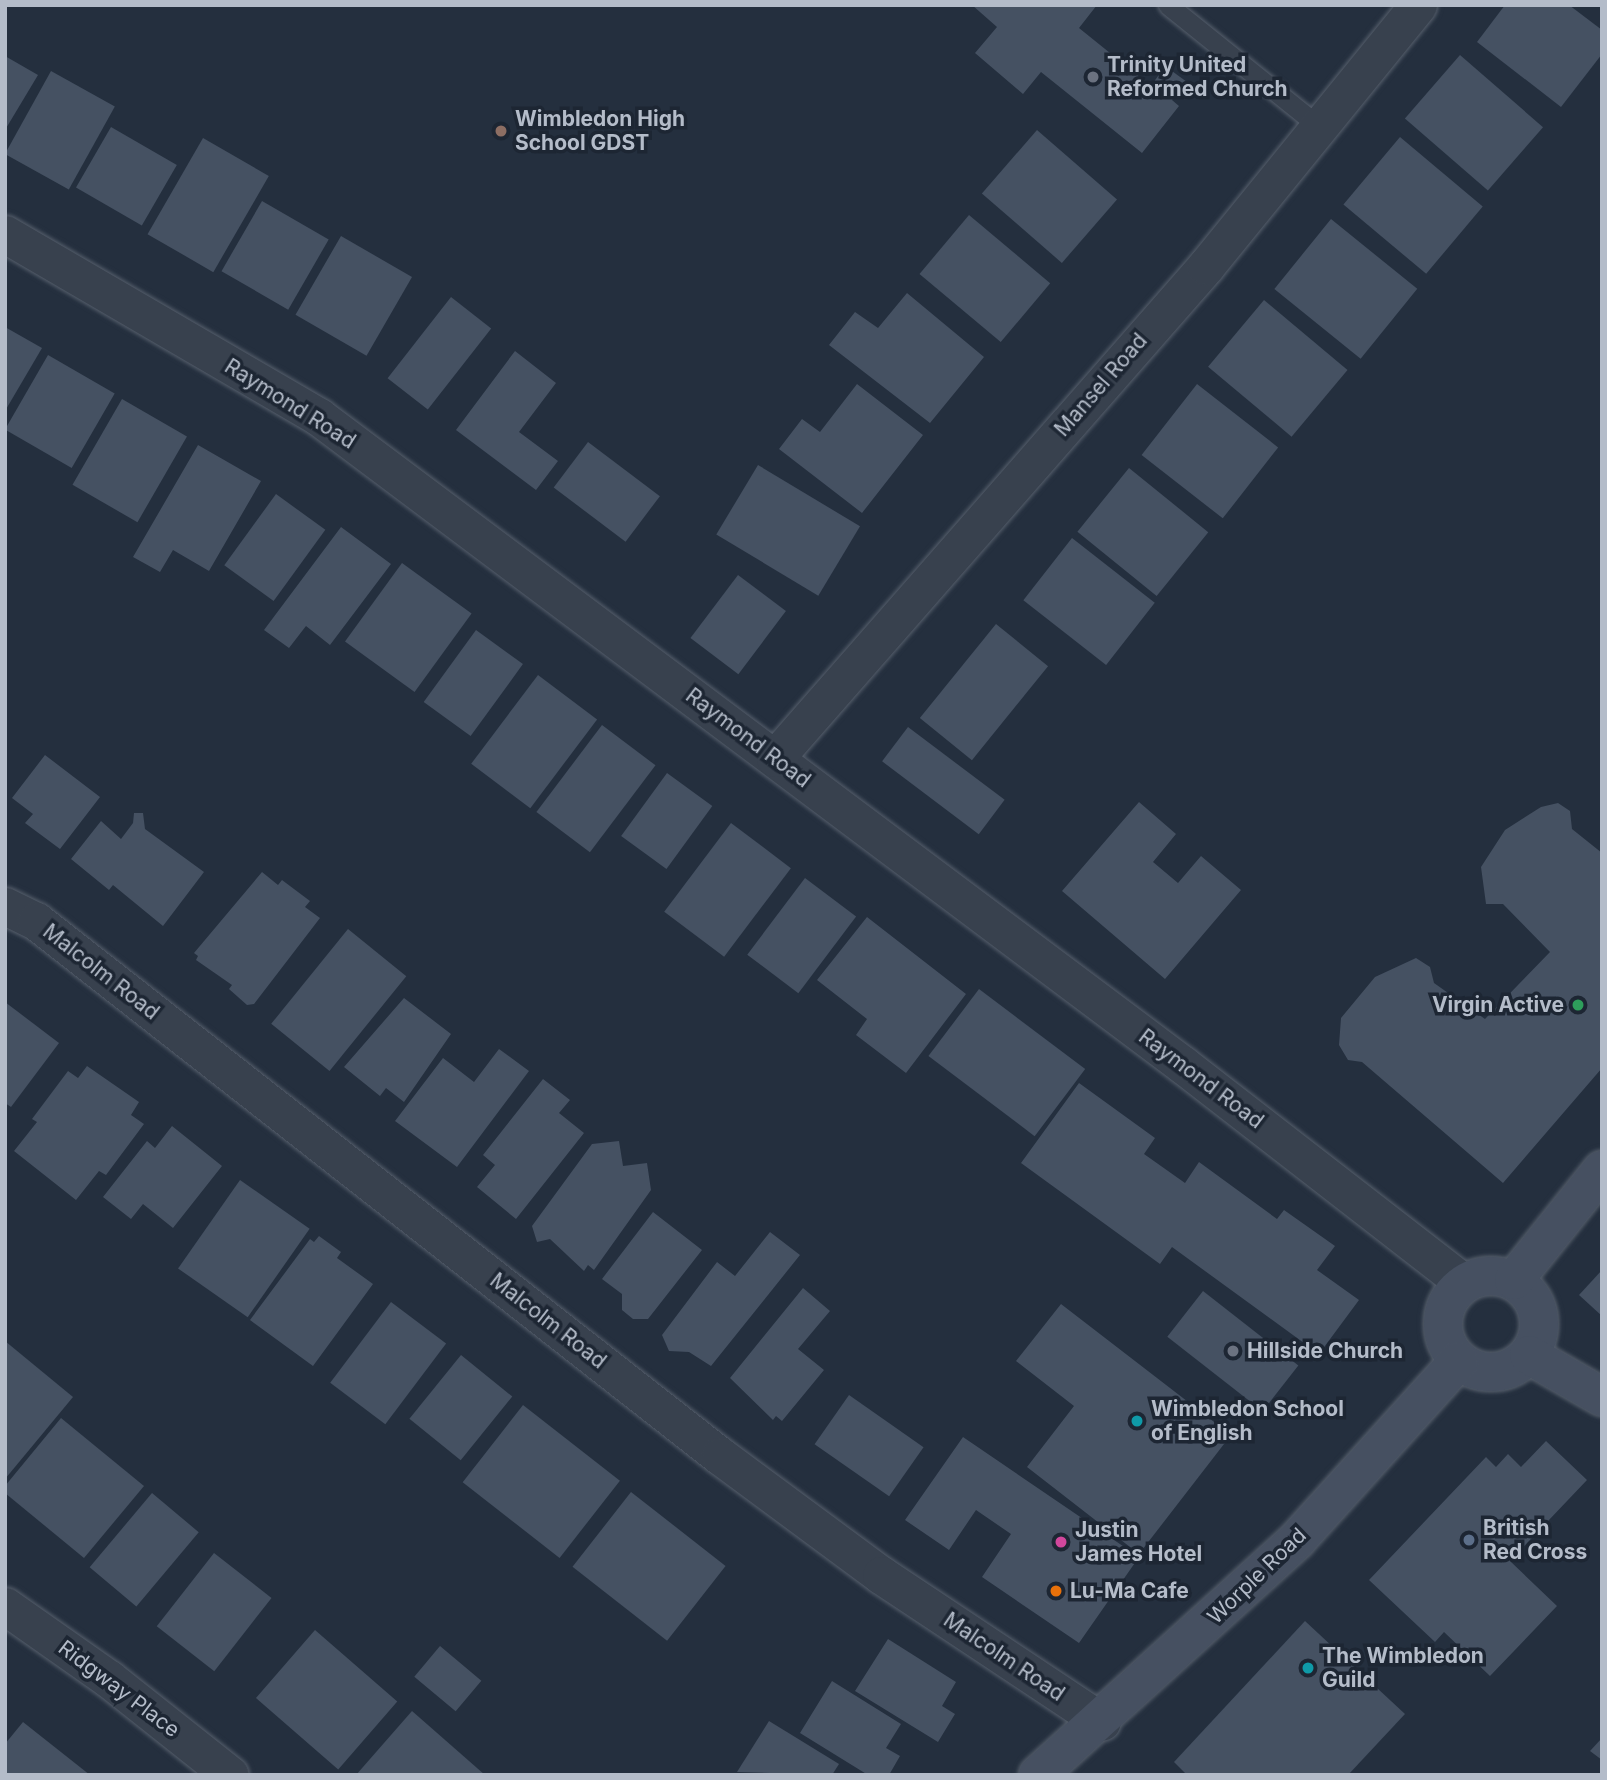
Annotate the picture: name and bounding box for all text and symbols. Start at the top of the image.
place label: Trinity United Reformed Church [1107,52,1288,102]
marker: Trinity United Reformed Church [1085,69,1101,85]
place label: Wimbledon High School GDST [515,106,685,156]
marker: Wimbledon High School GDST [493,123,509,139]
street label: Mansel Road [1049,328,1153,442]
street label: Raymond Road [220,354,360,454]
street label: Raymond Road [681,683,815,793]
street label: Malcolm Road [38,919,164,1025]
place label: Virgin Active [1432,992,1564,1018]
marker: Virgin Active [1570,997,1586,1013]
street label: Raymond Road [1134,1024,1268,1134]
street label: Malcolm Road [485,1268,611,1374]
place label: Hillside Church [1247,1338,1403,1364]
marker: Hillside Church [1225,1343,1241,1359]
place label: Wimbledon School of English [1151,1396,1344,1446]
marker: Wimbledon School of English [1129,1413,1145,1429]
place label: British Red Cross [1483,1515,1587,1565]
place label: Justin James Hotel [1075,1517,1202,1567]
street label: Worple Road [1202,1523,1312,1629]
marker: British Red Cross [1461,1532,1477,1548]
marker: Justin James Hotel [1053,1534,1069,1550]
place label: Lu-Ma Cafe [1070,1578,1189,1604]
marker: Lu-Ma Cafe [1048,1583,1064,1599]
street label: Malcolm Road [939,1607,1069,1707]
street label: Ridgway Place [53,1635,185,1743]
place label: The Wimbledon Guild [1322,1643,1484,1693]
marker: The Wimbledon Guild [1300,1660,1316,1676]

